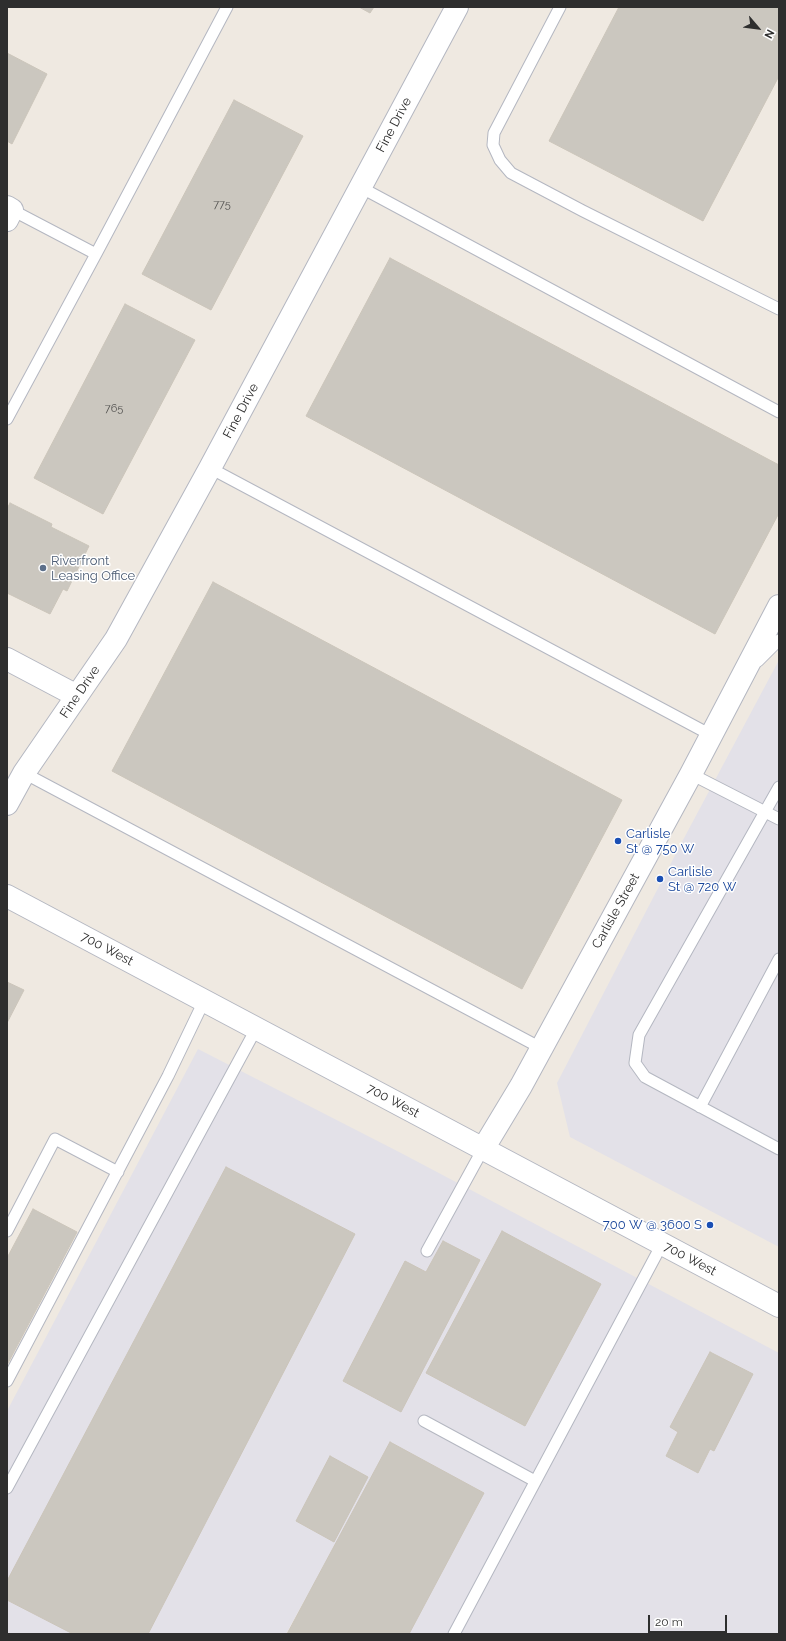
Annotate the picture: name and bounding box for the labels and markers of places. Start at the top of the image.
place label: Riverfront Leasing Office [51,553,135,584]
marker: Riverfront Leasing Office [38,563,48,573]
place label: Carlisle St @ 750 W [626,826,694,857]
marker: Carlisle St @ 750 W [613,836,623,846]
place label: Carlisle St @ 720 W [668,864,736,895]
marker: Carlisle St @ 720 W [655,874,665,884]
place label: 700 W @ 3600 S [603,1217,702,1233]
marker: 700 W @ 3600 S [705,1220,715,1230]

